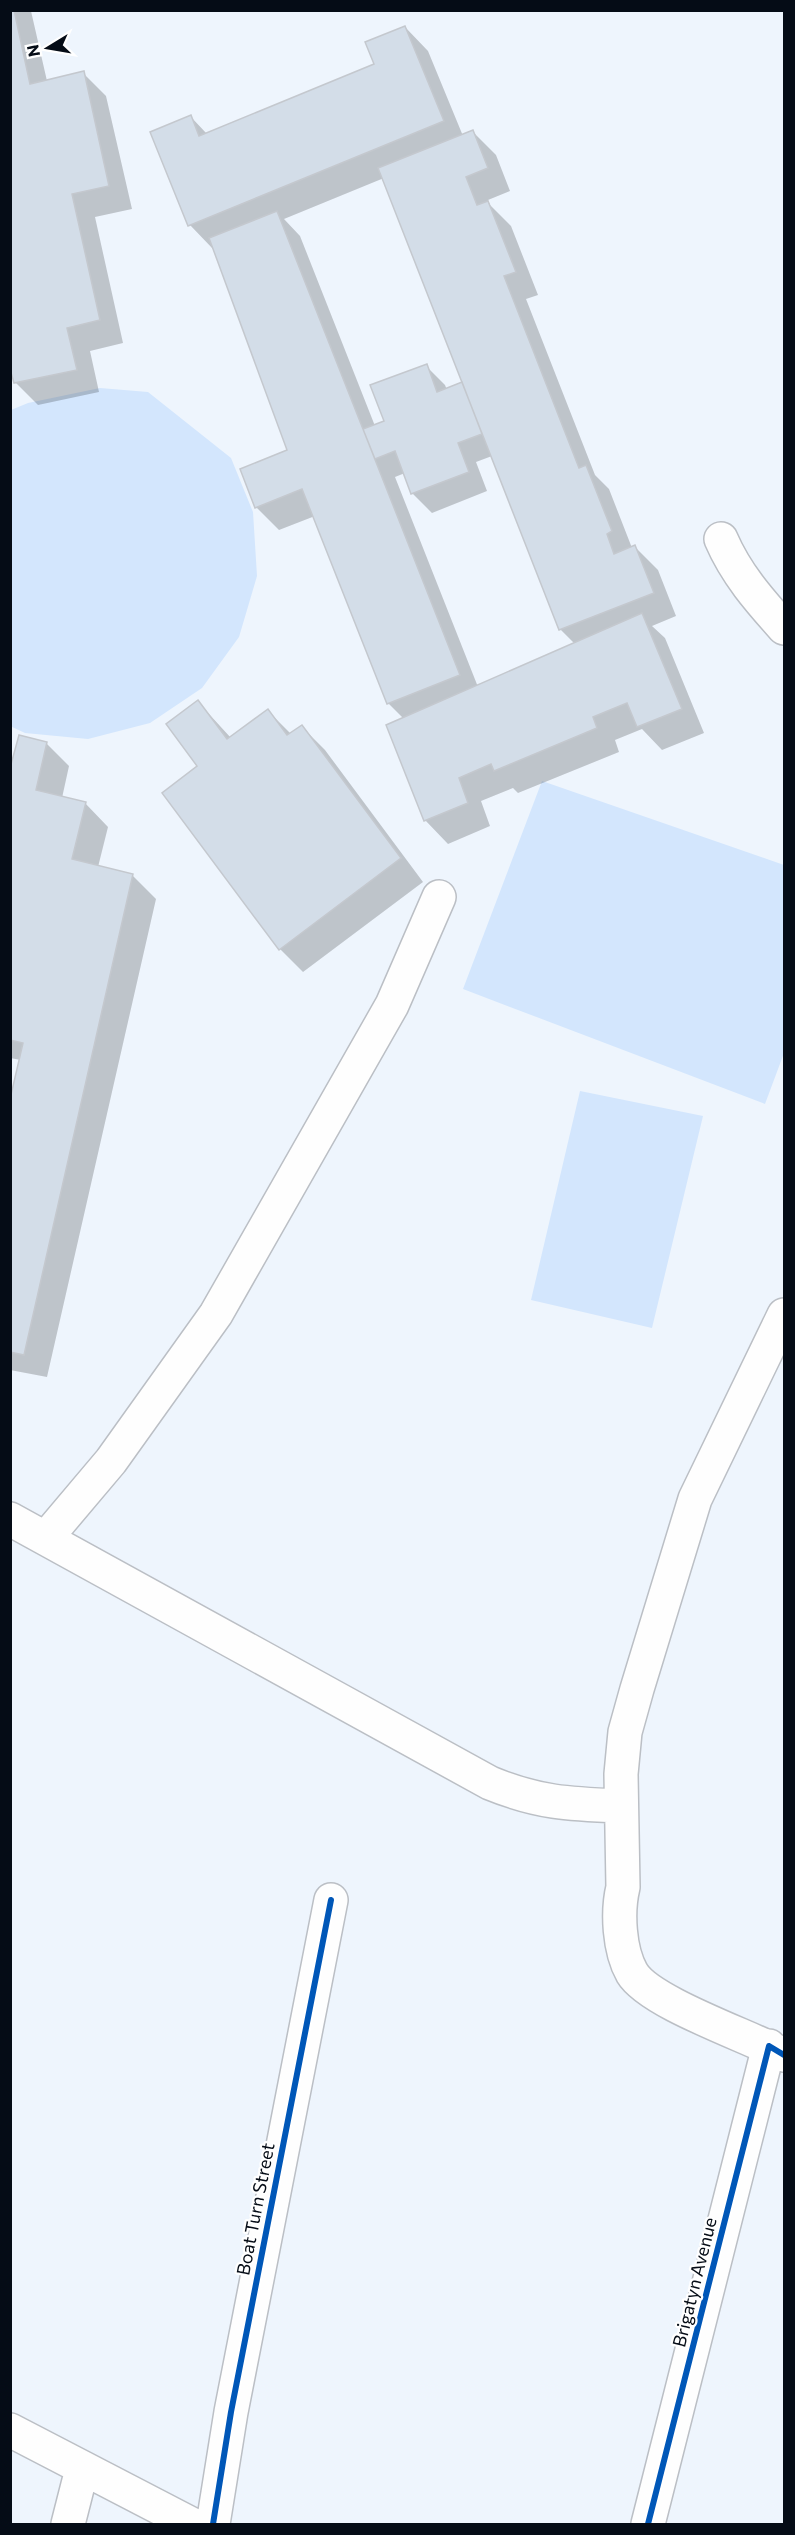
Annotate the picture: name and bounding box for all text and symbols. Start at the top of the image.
north arrow [18,18,78,78]
text: N [22,43,43,59]
street label: Boat Turn Street [231,2141,279,2277]
street label: Brigatyn Avenue [667,2215,721,2349]

